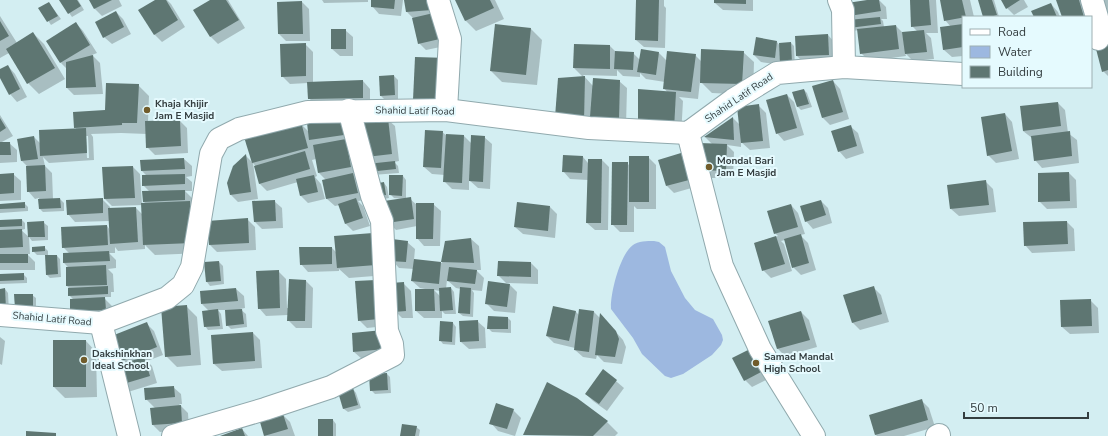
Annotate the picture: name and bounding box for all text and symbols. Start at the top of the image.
legend [962,16,1092,88]
text: Road [998,24,1026,40]
text: Water [998,44,1032,60]
text: Building [998,64,1043,80]
street label: Shahid Latif Road [702,70,776,126]
place label: Khaja Khijir Jam E Masjid [154,97,214,123]
street label: Shahid Latif Road [375,103,455,119]
marker: Khaja Khijir Jam E Masjid [142,105,152,115]
place label: Mondal Bari Jam E Masjid [716,154,776,180]
marker: Mondal Bari Jam E Masjid [704,162,714,172]
street label: Shahid Latif Road [12,309,92,329]
place label: Dakshinkhan Ideal School [92,347,152,373]
place label: Samad Mandal High School [764,350,834,376]
marker: Dakshinkhan Ideal School [79,355,89,365]
marker: Samad Mandal High School [751,358,761,368]
scale bar [964,394,1088,420]
text: 50 m [970,400,998,416]

